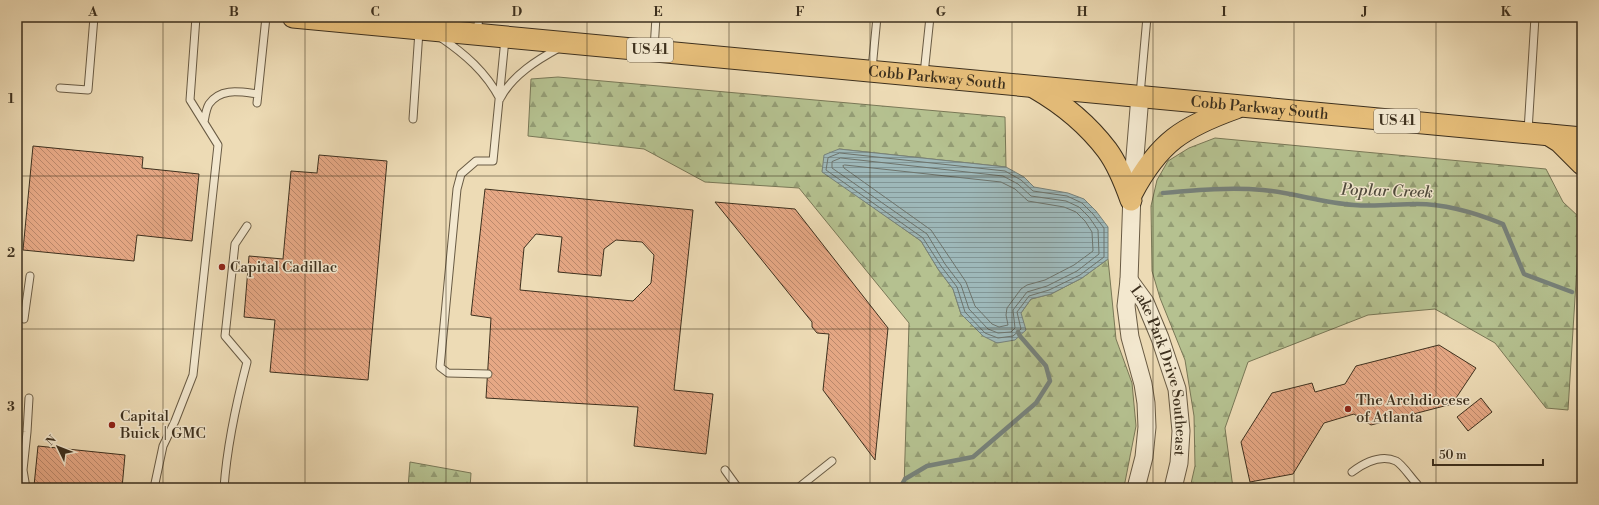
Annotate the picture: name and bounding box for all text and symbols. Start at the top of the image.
text: A [87,4,98,20]
text: B [229,4,239,20]
text: C [370,4,380,20]
text: D [512,4,522,20]
text: E [653,4,663,20]
text: F [795,4,805,20]
text: G [936,4,947,20]
text: H [1077,4,1088,20]
text: I [1221,4,1227,20]
text: J [1360,4,1368,20]
text: K [1501,4,1512,20]
road number: US 41 [627,38,673,62]
street label: Cobb Parkway South [867,62,1007,93]
text: 1 [8,91,15,107]
street label: Cobb Parkway South [1190,92,1330,124]
road number: US 41 [1374,109,1420,133]
water label: Poplar Creek [1340,179,1433,203]
text: 2 [7,245,15,261]
place label: Capital Cadillac [230,258,337,277]
marker: Capital Cadillac [217,262,227,272]
street label: Lake Park Drive Southeast [1126,281,1191,457]
place label: The Archdiocese of Atlanta [1356,391,1470,427]
text: 3 [7,399,15,415]
marker: The Archdiocese of Atlanta [1343,404,1353,414]
place label: Capital Buick | GMC [119,407,206,443]
marker: Capital Buick | GMC [107,420,117,430]
north arrow [38,427,78,467]
text: N [43,433,60,449]
scale bar [1433,441,1543,467]
text: 50 m [1439,448,1467,463]

